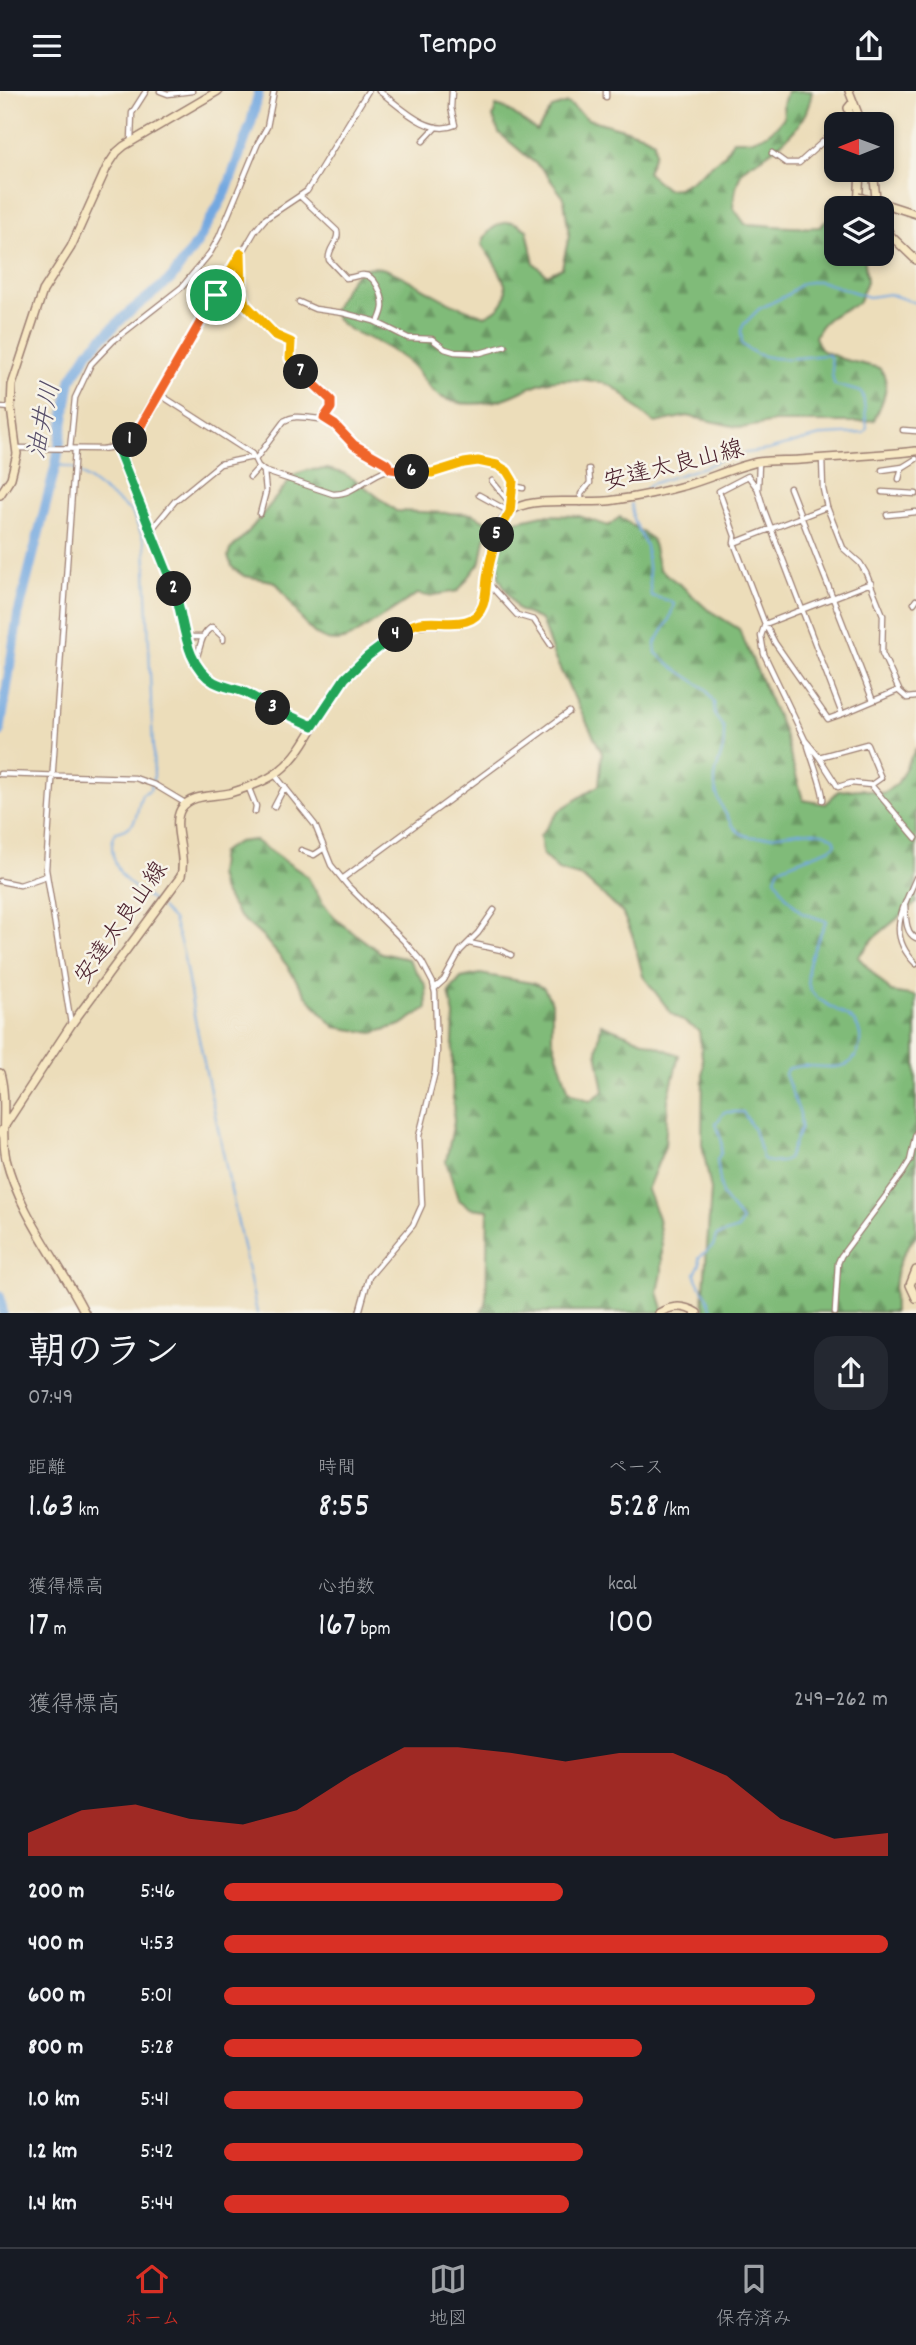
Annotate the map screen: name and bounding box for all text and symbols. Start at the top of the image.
text: Tempo [419,23,497,69]
icon: menu [28,27,66,65]
icon: share [850,27,888,65]
north arrow [824,112,894,182]
map controls [824,112,894,266]
button: layers [824,196,894,266]
pin [186,265,246,325]
icon: arrive [197,276,235,314]
pin: 7 [284,355,318,389]
text: 7 [297,358,304,385]
water label: 油井川 [19,379,72,463]
pin: 1 [113,423,148,457]
text: 1 [127,426,132,453]
street label: 安達太良山線 [600,433,748,501]
pin: 6 [394,455,430,489]
text: 6 [407,458,416,485]
pin: 5 [480,517,514,553]
text: 5 [492,521,501,548]
pin: 2 [156,571,192,607]
text: 2 [169,575,178,602]
pin: 4 [378,617,414,653]
text: 4 [392,621,399,648]
pin: 3 [256,691,290,725]
text: 3 [268,694,277,721]
street label: 安達太良山線 [67,855,178,992]
text: 朝のラン [28,1328,180,1383]
button: share [814,1336,888,1410]
text: 07:49 [28,1382,73,1415]
text: 距離 [28,1456,66,1483]
text: 時間 [318,1456,356,1483]
text: ペース [608,1456,664,1483]
text: 1.63 [28,1483,74,1533]
text: 8:55 [318,1483,370,1533]
text: 5:28 [608,1483,659,1533]
text: km [74,1498,99,1525]
text: /km [659,1498,690,1525]
text: kcal [608,1572,637,1599]
text: 獲得標高 [28,1575,104,1602]
text: 心拍数 [318,1575,375,1602]
text: 100 [608,1599,654,1649]
text: 17 [28,1602,49,1652]
text: 167 [318,1602,356,1652]
text: m [49,1617,66,1644]
text: bpm [356,1617,391,1644]
text: 249–262 m [794,1684,888,1717]
text: 獲得標高 [28,1690,120,1723]
text: 200 m [28,1876,84,1909]
text: 5:46 [140,1876,175,1909]
text: 400 m [28,1928,84,1961]
text: 4:53 [140,1928,174,1961]
text: 600 m [28,1980,85,2013]
text: 5:01 [140,1980,172,2013]
text: 800 m [28,2032,83,2065]
text: 5:28 [140,2032,174,2065]
text: 1.0 km [28,2084,80,2117]
text: 5:41 [140,2084,169,2117]
text: 1.2 km [28,2136,77,2169]
text: 5:42 [140,2136,174,2169]
text: 1.4 km [28,2188,77,2221]
text: 5:44 [140,2188,174,2221]
tab: ホーム [124,2260,181,2334]
tab: 地図 [429,2260,467,2334]
tab: 保存済み [716,2260,792,2334]

